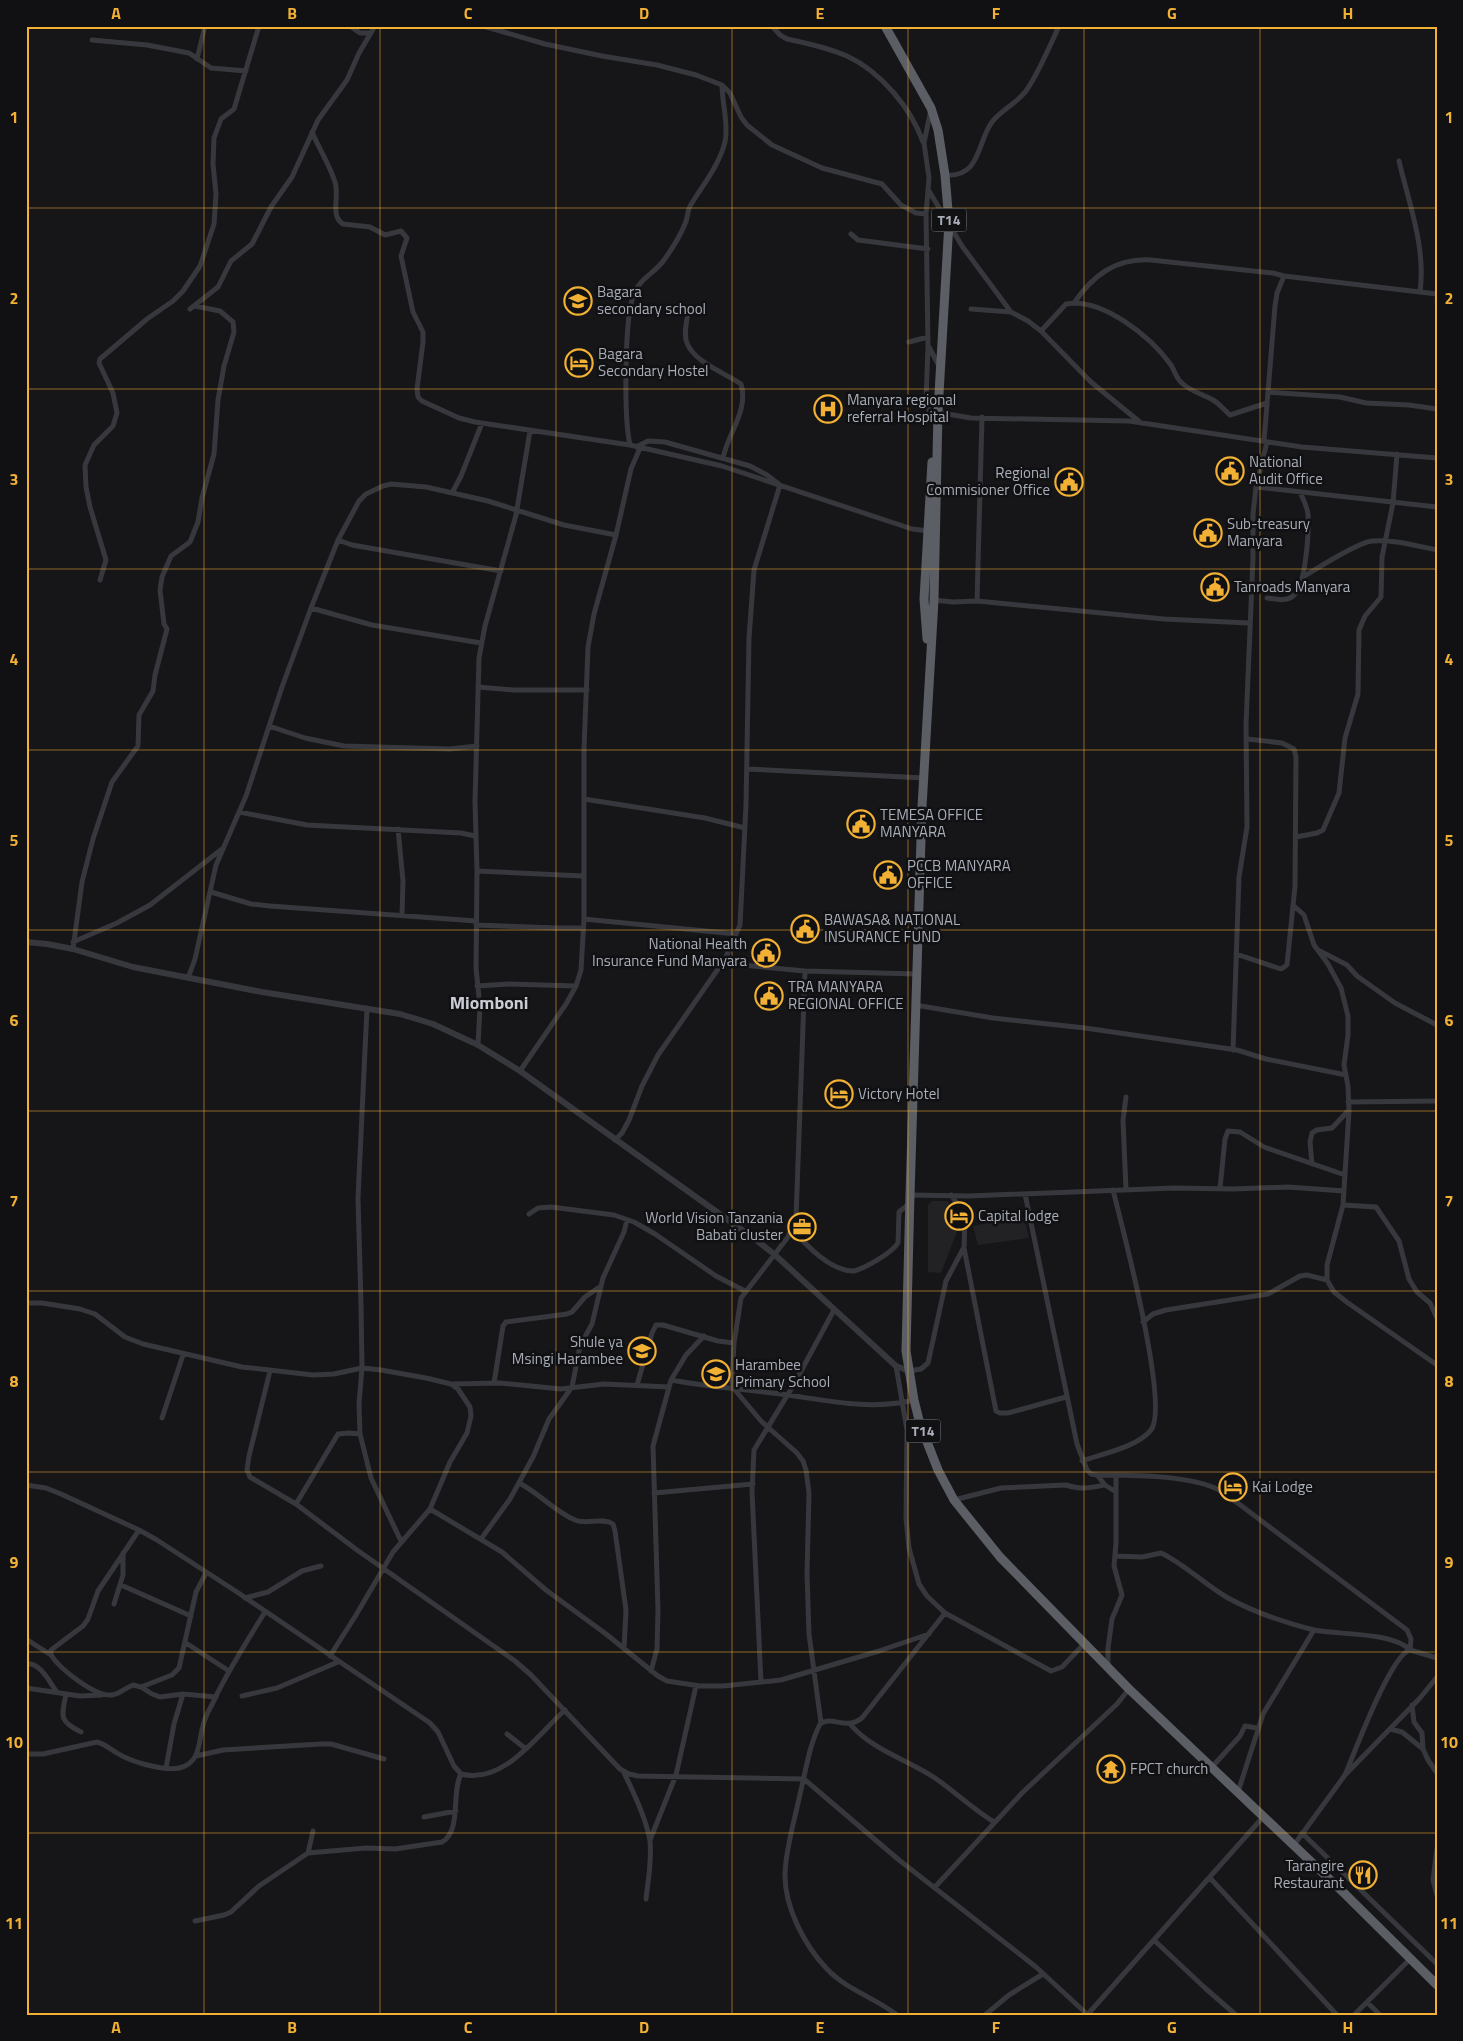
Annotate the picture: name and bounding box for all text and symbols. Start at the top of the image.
text: A [111,1,121,25]
text: B [287,1,297,25]
text: C [464,1,473,25]
text: D [639,1,649,25]
text: E [816,1,825,25]
text: F [992,1,1001,25]
text: G [1167,1,1177,25]
text: H [1343,1,1353,25]
text: 1 [10,105,18,129]
text: 1 [1445,105,1453,129]
road number: T14 [932,208,966,232]
place label: Bagara secondary school [597,280,706,320]
text: 2 [10,286,18,310]
school or university icon: Bagara secondary school [563,286,593,316]
text: 2 [1445,286,1453,310]
place label: Bagara Secondary Hostel [598,342,709,382]
hotel icon: Bagara Secondary Hostel [564,348,594,378]
place label: Manyara regional referral Hospital [847,388,956,428]
hospital icon: Manyara regional referral Hospital [813,394,843,424]
place label: National Audit Office [1249,450,1323,490]
public building icon: National Audit Office [1215,456,1245,486]
place label: Regional Commisioner Office [926,461,1050,501]
text: 3 [10,467,18,491]
public building icon: Regional Commisioner Office [1054,467,1084,497]
text: 3 [1445,467,1453,491]
place label: Sub-treasury Manyara [1227,512,1310,552]
public building icon: Sub-treasury Manyara [1193,518,1223,548]
public building icon: Tanroads Manyara [1200,572,1230,602]
place label: Tanroads Manyara [1234,575,1351,598]
text: 4 [10,647,19,671]
text: 4 [1445,647,1454,671]
place label: TEMESA OFFICE MANYARA [880,803,983,843]
public building icon: TEMESA OFFICE MANYARA [846,809,876,839]
text: 5 [10,828,19,852]
text: 5 [1445,828,1454,852]
place label: PCCB MANYARA OFFICE [907,854,1011,894]
public building icon: PCCB MANYARA OFFICE [873,860,903,890]
place label: BAWASA& NATIONAL INSURANCE FUND [824,908,960,948]
public building icon: BAWASA& NATIONAL INSURANCE FUND [790,914,820,944]
place label: National Health Insurance Fund Manyara [592,932,747,972]
public building icon: National Health Insurance Fund Manyara [751,938,781,968]
place label: TRA MANYARA REGIONAL OFFICE [788,975,904,1015]
public building icon: TRA MANYARA REGIONAL OFFICE [754,981,784,1011]
district label: Miomboni [450,989,528,1016]
text: 6 [10,1008,19,1032]
text: 6 [1445,1008,1454,1032]
hotel icon: Victory Hotel [824,1079,854,1109]
place label: Victory Hotel [858,1082,940,1105]
text: 7 [10,1189,18,1213]
text: 7 [1445,1189,1453,1213]
hotel icon: Capital lodge [944,1201,974,1231]
place label: Capital lodge [978,1204,1059,1227]
place label: World Vision Tanzania Babati cluster [645,1206,783,1246]
office icon: World Vision Tanzania Babati cluster [787,1212,817,1242]
place label: Shule ya Msingi Harambee [512,1330,623,1370]
school or university icon: Shule ya Msingi Harambee [627,1336,657,1366]
place label: Harambee Primary School [735,1353,830,1393]
school or university icon: Harambee Primary School [701,1359,731,1389]
text: 8 [10,1369,19,1393]
text: 8 [1445,1369,1454,1393]
road number: T14 [906,1420,940,1442]
hotel icon: Kai Lodge [1218,1472,1248,1502]
place label: Kai Lodge [1252,1475,1313,1498]
text: 9 [10,1550,19,1574]
text: 9 [1445,1550,1454,1574]
text: 10 [5,1730,23,1754]
text: 10 [1440,1730,1458,1754]
temple icon: FPCT church [1096,1754,1126,1784]
place label: FPCT church [1130,1757,1208,1780]
place label: Tarangire Restaurant [1274,1854,1345,1894]
restaurant icon: Tarangire Restaurant [1348,1860,1378,1890]
text: 11 [5,1911,23,1935]
text: 11 [1440,1911,1458,1935]
text: A [111,2015,121,2039]
text: B [287,2015,297,2039]
text: C [464,2015,473,2039]
text: D [639,2015,649,2039]
text: E [816,2015,825,2039]
text: F [992,2015,1001,2039]
text: G [1167,2015,1177,2039]
text: H [1343,2015,1353,2039]

